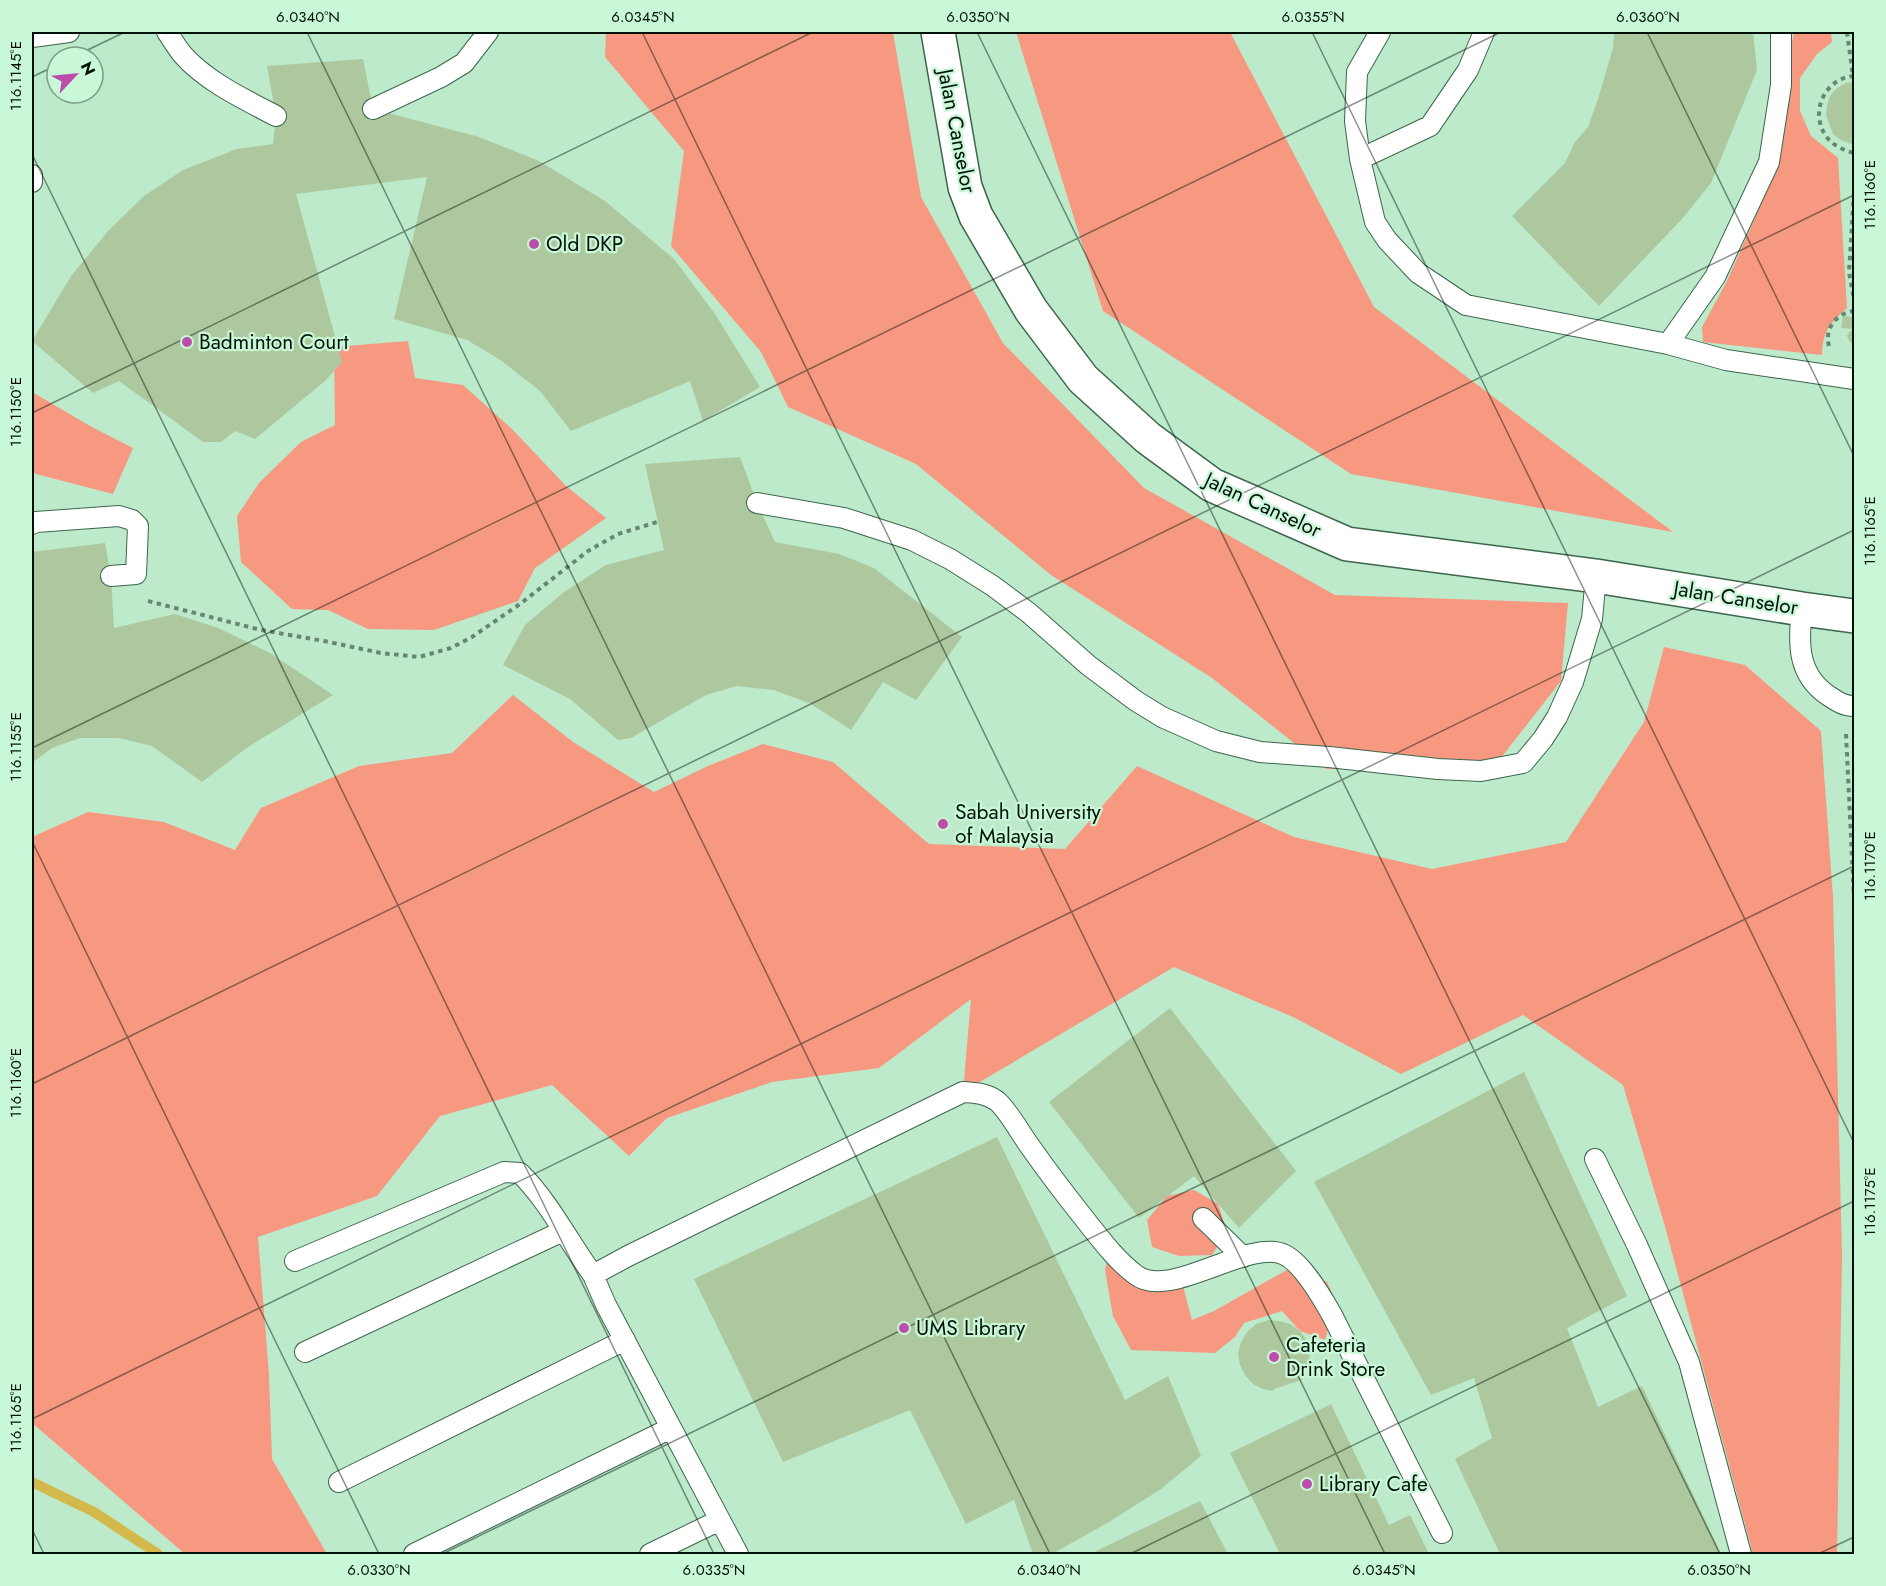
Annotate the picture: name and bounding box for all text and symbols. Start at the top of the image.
text: 6.0340°N [276,6,340,28]
text: 6.0345°N [611,6,675,28]
text: 6.0350°N [946,6,1010,28]
text: 6.0355°N [1281,6,1345,28]
text: 6.0360°N [1616,6,1680,28]
text: 116.1145°E [5,41,27,111]
north arrow [45,45,105,105]
text: N [75,58,101,79]
street label: Jalan Canselor [930,64,984,196]
text: 116.1160°E [1859,160,1881,230]
place label: Old DKP [546,229,623,259]
marker: Old DKP [527,237,541,251]
place label: Badminton Court [199,327,349,357]
marker: Badminton Court [180,335,194,349]
text: 116.1150°E [5,377,27,447]
street label: Jalan Canselor [1197,464,1327,545]
text: 116.1165°E [1859,496,1881,566]
street label: Jalan Canselor [1669,573,1801,623]
text: 116.1155°E [5,712,27,782]
place label: Sabah University of Malaysia [955,797,1102,851]
marker: Sabah University of Malaysia [936,817,950,831]
text: 116.1170°E [1859,831,1881,901]
text: 116.1160°E [5,1048,27,1118]
text: 116.1175°E [1859,1168,1881,1236]
place label: UMS Library [916,1313,1026,1343]
marker: UMS Library [897,1321,911,1335]
place label: Cafeteria Drink Store [1286,1330,1385,1384]
marker: Cafeteria Drink Store [1267,1350,1281,1364]
text: 116.1165°E [5,1383,27,1453]
place label: Library Cafe [1319,1469,1428,1499]
marker: Library Cafe [1300,1477,1314,1491]
text: 6.0330°N [347,1559,411,1581]
text: 6.0335°N [683,1559,745,1581]
text: 6.0340°N [1017,1559,1081,1581]
text: 6.0345°N [1352,1559,1416,1581]
text: 6.0350°N [1687,1559,1751,1581]

